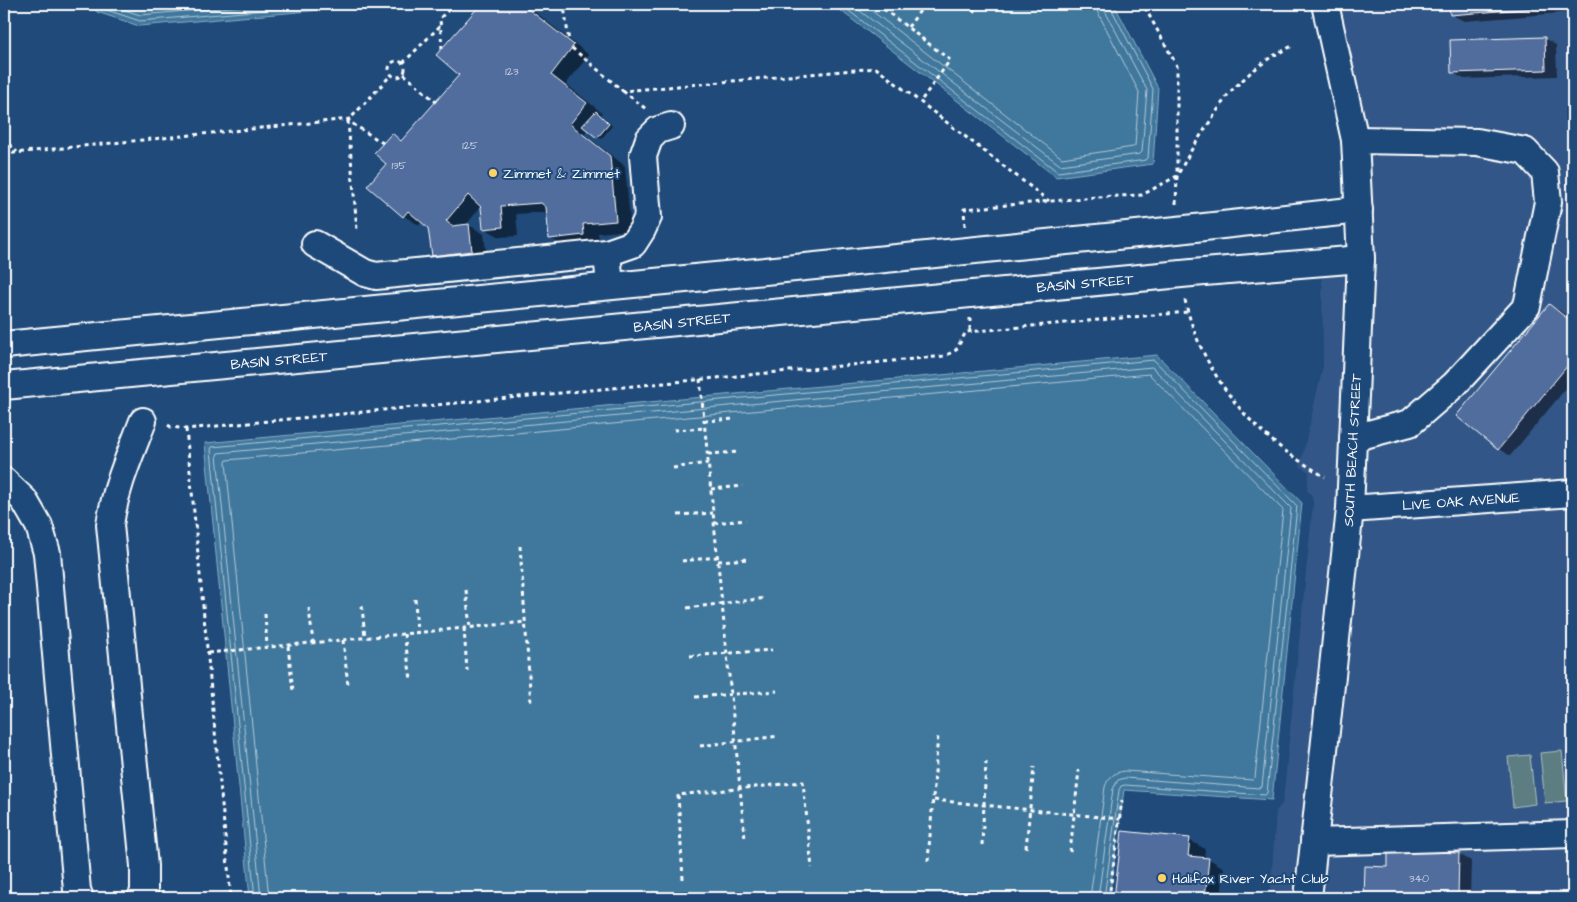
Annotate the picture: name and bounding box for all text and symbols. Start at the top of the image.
house number: 123 [505,64,519,79]
house number: 125 [462,138,478,153]
house number: 135 [392,158,407,173]
place label: Zimmet & Zimmet [503,164,620,184]
marker: Zimmet & Zimmet [487,167,499,179]
street label: BASIN STREET [1036,270,1135,298]
street label: BASIN STREET [633,308,732,338]
street label: BASIN STREET [230,347,329,375]
street label: SOUTH BEACH STREET [1339,373,1367,527]
street label: LIVE OAK AVENUE [1402,488,1521,516]
place label: Halifax River Yacht Club [1172,869,1329,889]
house number: 340 [1409,871,1429,886]
marker: Halifax River Yacht Club [1156,872,1168,884]

